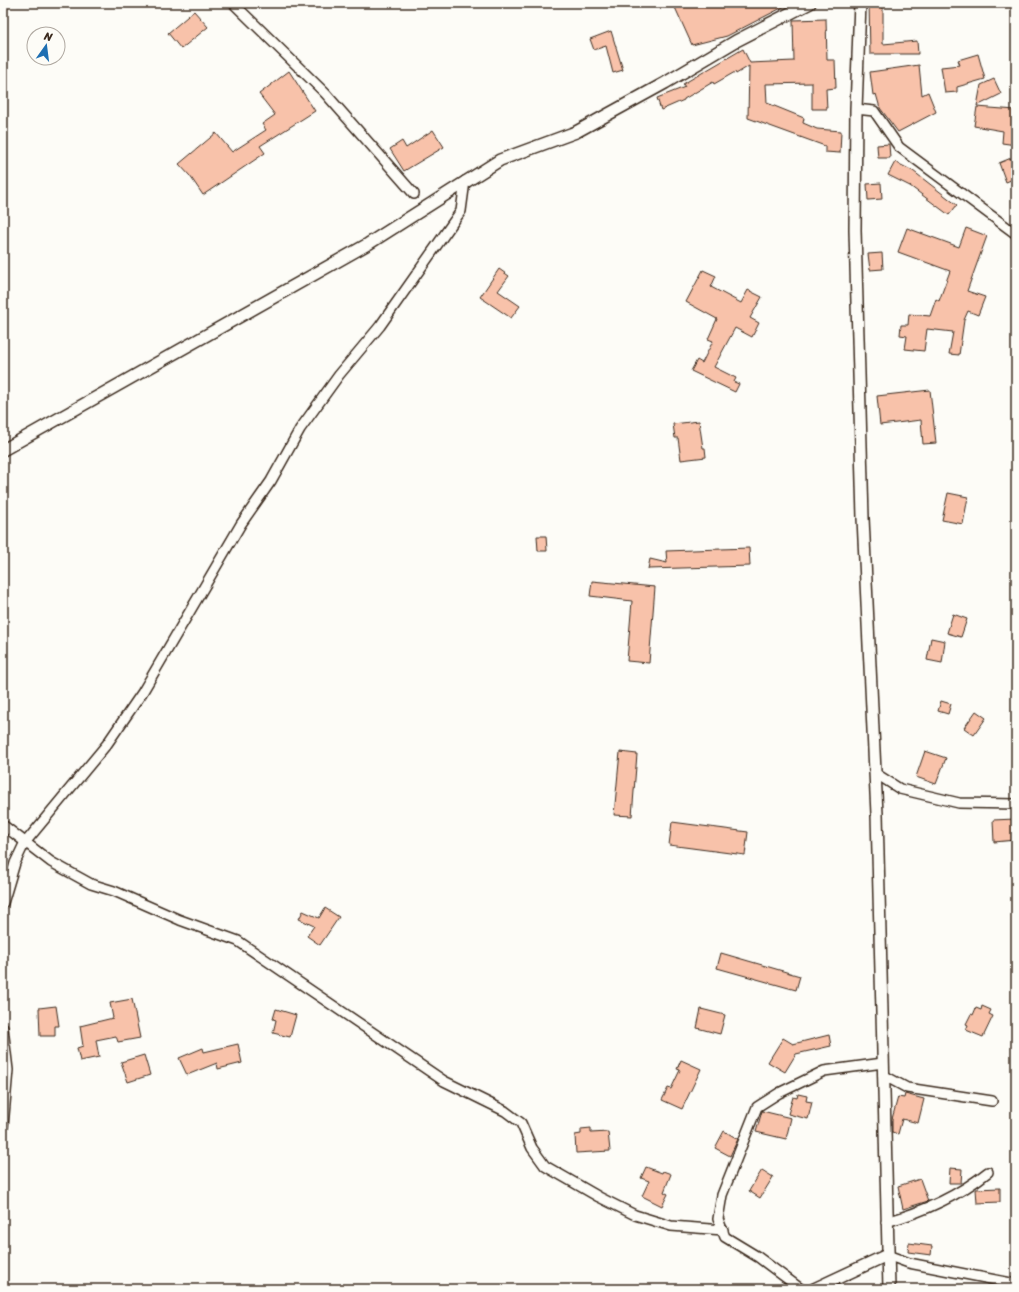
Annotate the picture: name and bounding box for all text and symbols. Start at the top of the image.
north arrow [26,26,66,66]
text: N [41,26,55,47]

